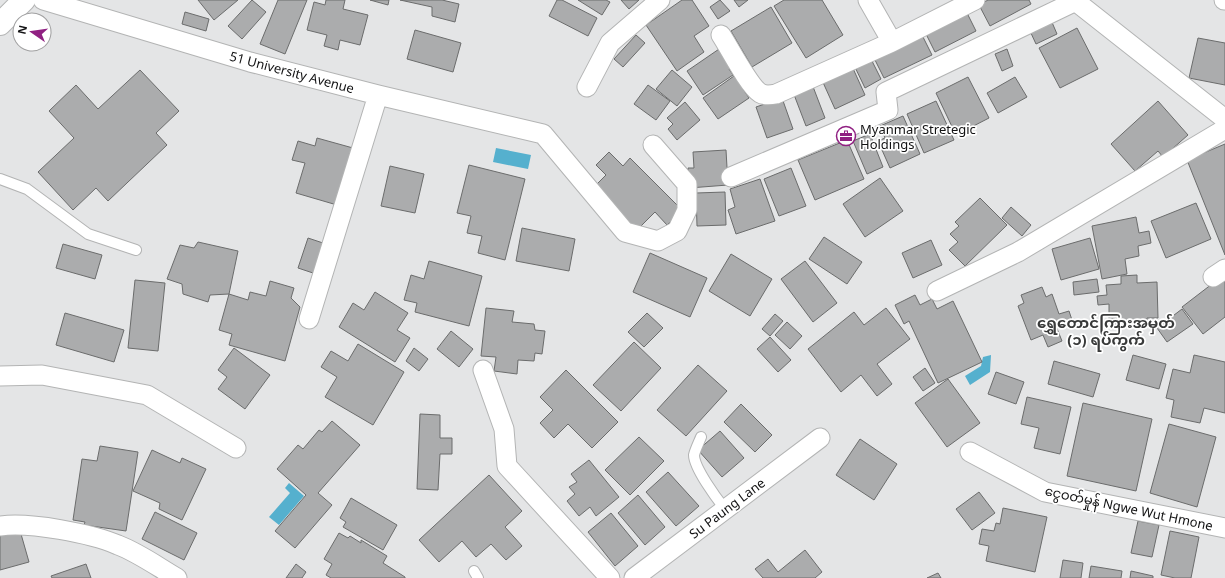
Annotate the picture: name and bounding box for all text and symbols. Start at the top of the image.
north arrow [12,12,52,52]
text: N [13,24,30,36]
street label: 51 University Avenue [228,47,356,97]
place label: Myanmar Stretegic Holdings [860,120,976,153]
office icon: Myanmar Stretegic Holdings [835,125,857,147]
district label: ရွှေတောင်ကြားအမှတ် (၁) ရပ်ကွက် [1037,312,1175,352]
street label: Su Paung Lane [685,474,769,542]
street label: ငွေဝတ်မှုန် Ngwe Wut Hmone [1043,481,1215,537]

